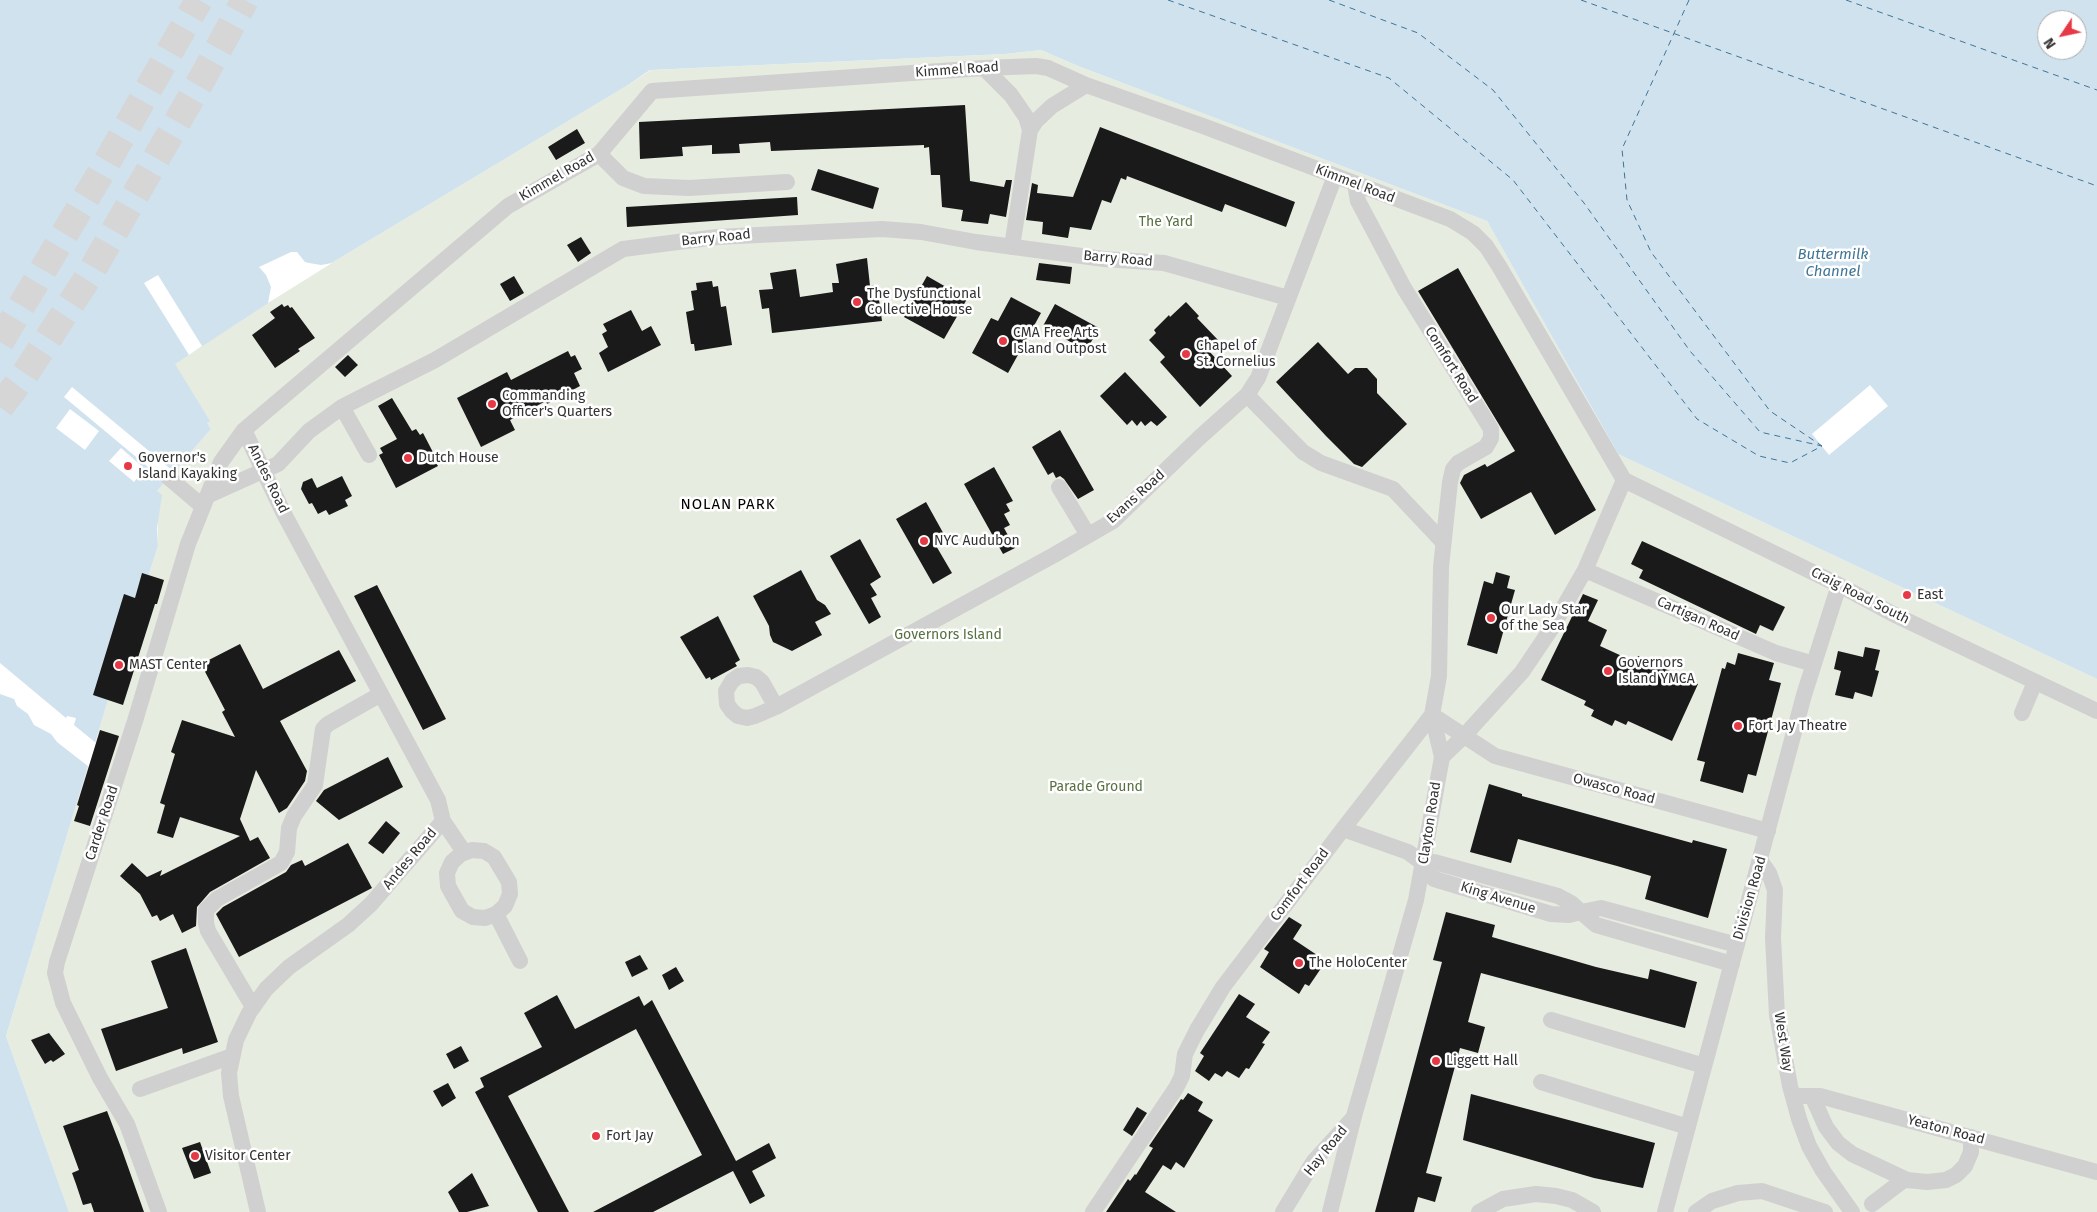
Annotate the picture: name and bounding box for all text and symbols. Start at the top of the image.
north arrow [2037,10,2087,60]
text: N [2040,35,2060,52]
street label: Kimmel Road [915,59,999,81]
street label: Kimmel Road [516,149,598,205]
street label: Kimmel Road [1313,161,1397,207]
park label: The Yard [1139,214,1193,230]
street label: Barry Road [680,226,752,250]
water label: Buttermilk Channel [1798,246,1868,281]
street label: Barry Road [1082,248,1154,270]
place label: The Dysfunctional Collective House [867,286,981,318]
marker: The Dysfunctional Collective House [851,296,863,308]
street label: Comfort Road [1421,324,1481,406]
place label: CMA Free Arts Island Outpost [1013,325,1107,358]
marker: CMA Free Arts Island Outpost [997,335,1009,347]
place label: Chapel of St. Cornelius [1196,338,1276,371]
marker: Chapel of St. Cornelius [1180,348,1192,360]
place label: Commanding Officer's Quarters [502,388,612,421]
marker: Commanding Officer's Quarters [486,398,498,410]
street label: Andes Road [244,442,292,516]
place label: Governor's Island Kayaking [138,450,237,482]
place label: Dutch House [418,450,499,466]
marker: Dutch House [402,452,414,464]
marker: Governor's Island Kayaking [122,460,134,472]
street label: Evans Road [1104,467,1168,527]
district label: NOLAN PARK [679,496,777,514]
place label: NYC Audubon [934,533,1020,549]
marker: NYC Audubon [918,535,930,547]
street label: Craig Road South [1808,564,1912,628]
place label: East [1917,587,1943,603]
marker: East [1901,589,1913,601]
street label: Cartigan Road [1654,593,1742,645]
place label: Our Lady Star of the Sea [1501,602,1587,634]
marker: Our Lady Star of the Sea [1485,612,1497,624]
park label: Governors Island [894,627,1002,643]
place label: Governors Island YMCA [1618,655,1695,688]
place label: MAST Center [129,657,207,673]
marker: MAST Center [113,659,125,671]
marker: Governors Island YMCA [1602,665,1614,677]
place label: Fort Jay Theatre [1748,718,1847,734]
marker: Fort Jay Theatre [1732,720,1744,732]
street label: Owasco Road [1571,770,1657,808]
park label: Parade Ground [1049,779,1143,795]
street label: Clayton Road [1415,781,1445,865]
street label: Carder Road [82,783,122,863]
street label: Andes Road [380,825,440,893]
street label: Comfort Road [1267,845,1333,925]
street label: Division Road [1730,854,1770,942]
street label: King Avenue [1458,879,1538,917]
place label: The HoloCenter [1309,955,1407,971]
marker: The HoloCenter [1293,957,1305,969]
street label: West Way [1770,1011,1796,1073]
place label: Liggett Hall [1446,1053,1518,1069]
marker: Liggett Hall [1430,1055,1442,1067]
street label: Yeaton Road [1906,1112,1986,1148]
street label: Hay Road [1301,1122,1351,1180]
place label: Fort Jay [606,1128,653,1144]
marker: Fort Jay [590,1130,602,1142]
place label: Visitor Center [205,1148,291,1164]
marker: Visitor Center [189,1150,201,1162]

